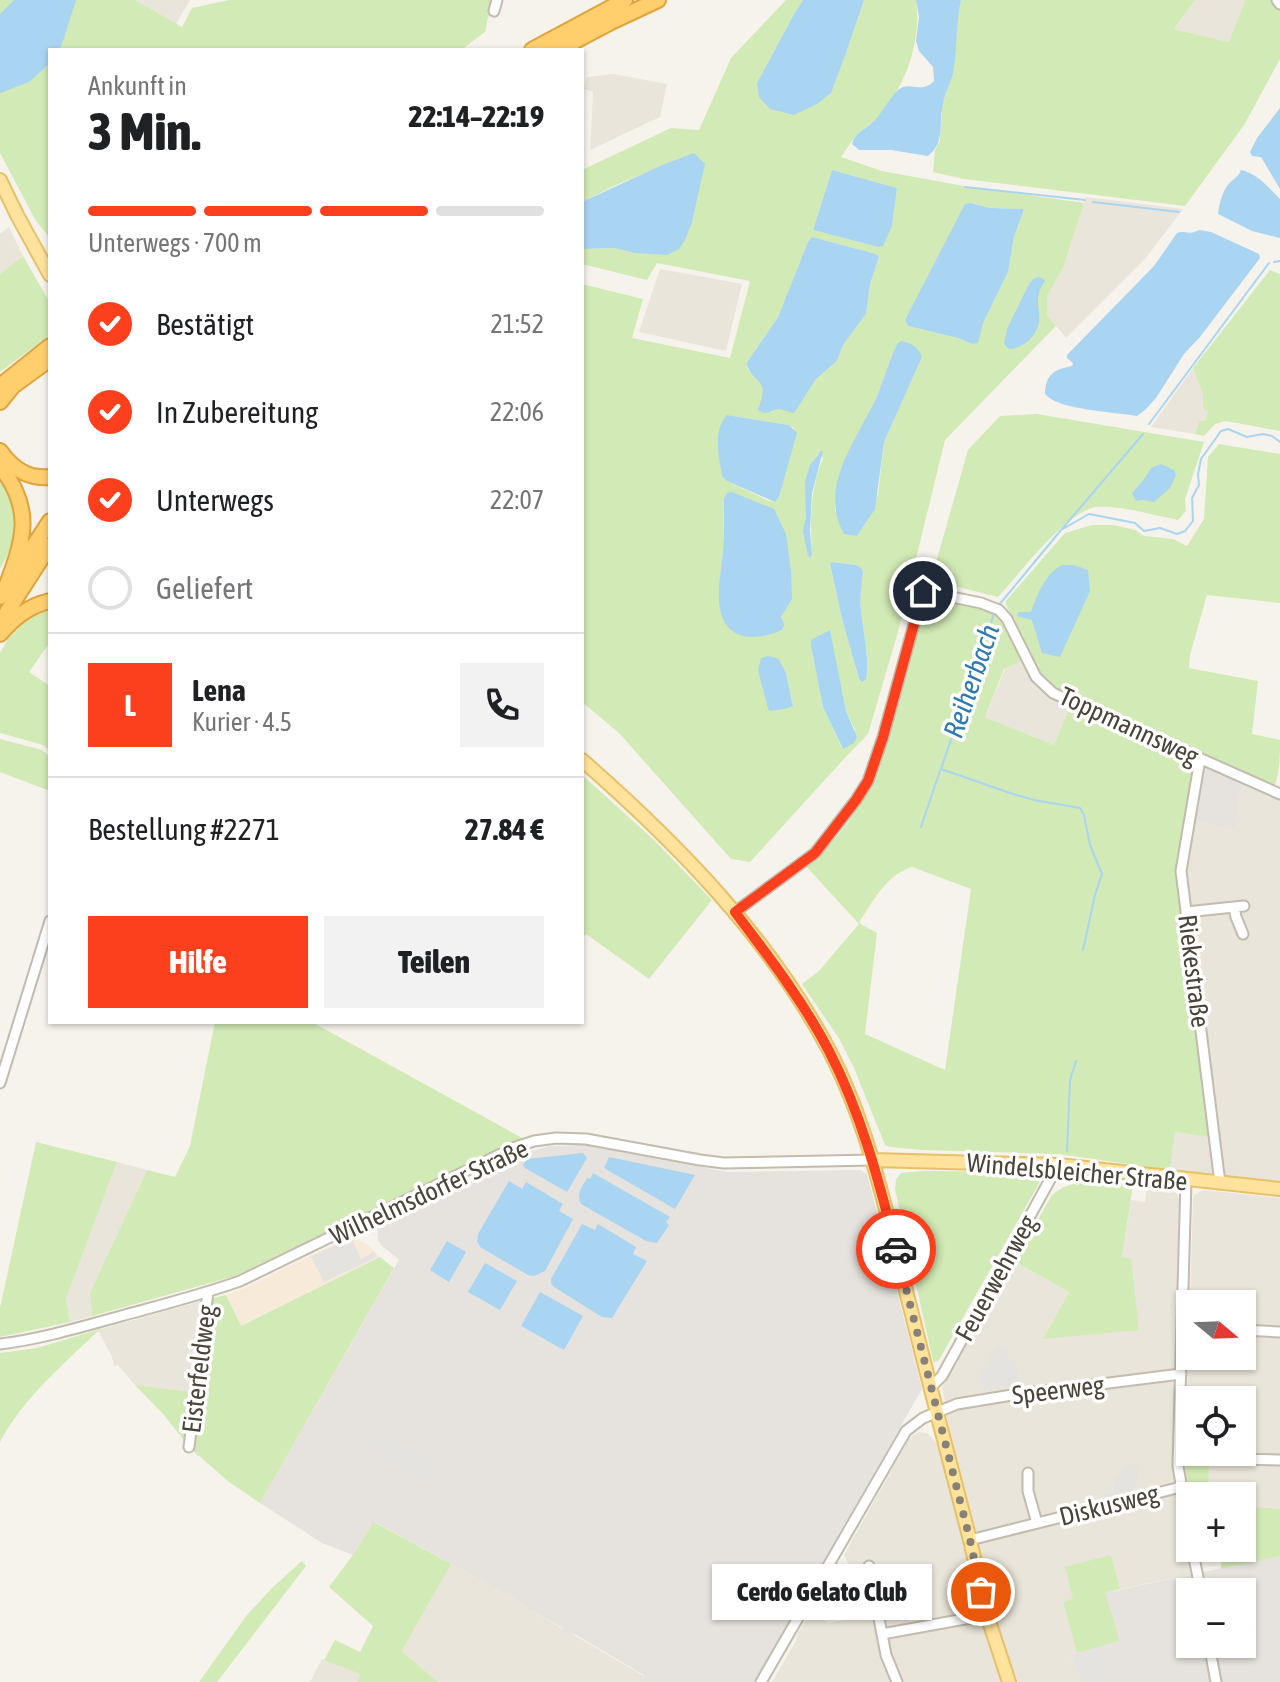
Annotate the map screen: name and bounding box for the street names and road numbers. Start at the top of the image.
street label: Toppmannsweg [1055,681,1204,772]
street label: Riekestraße [1172,913,1216,1029]
street label: Wilhelmsdorfer Straße [325,1133,533,1251]
street label: Windelsbleicher Straße [965,1147,1189,1197]
street label: Feuerwehrweg [949,1209,1043,1346]
street label: Eisterfeldweg [176,1302,222,1435]
street label: Speerweg [1010,1369,1107,1411]
street label: Diskusweg [1056,1478,1162,1532]

